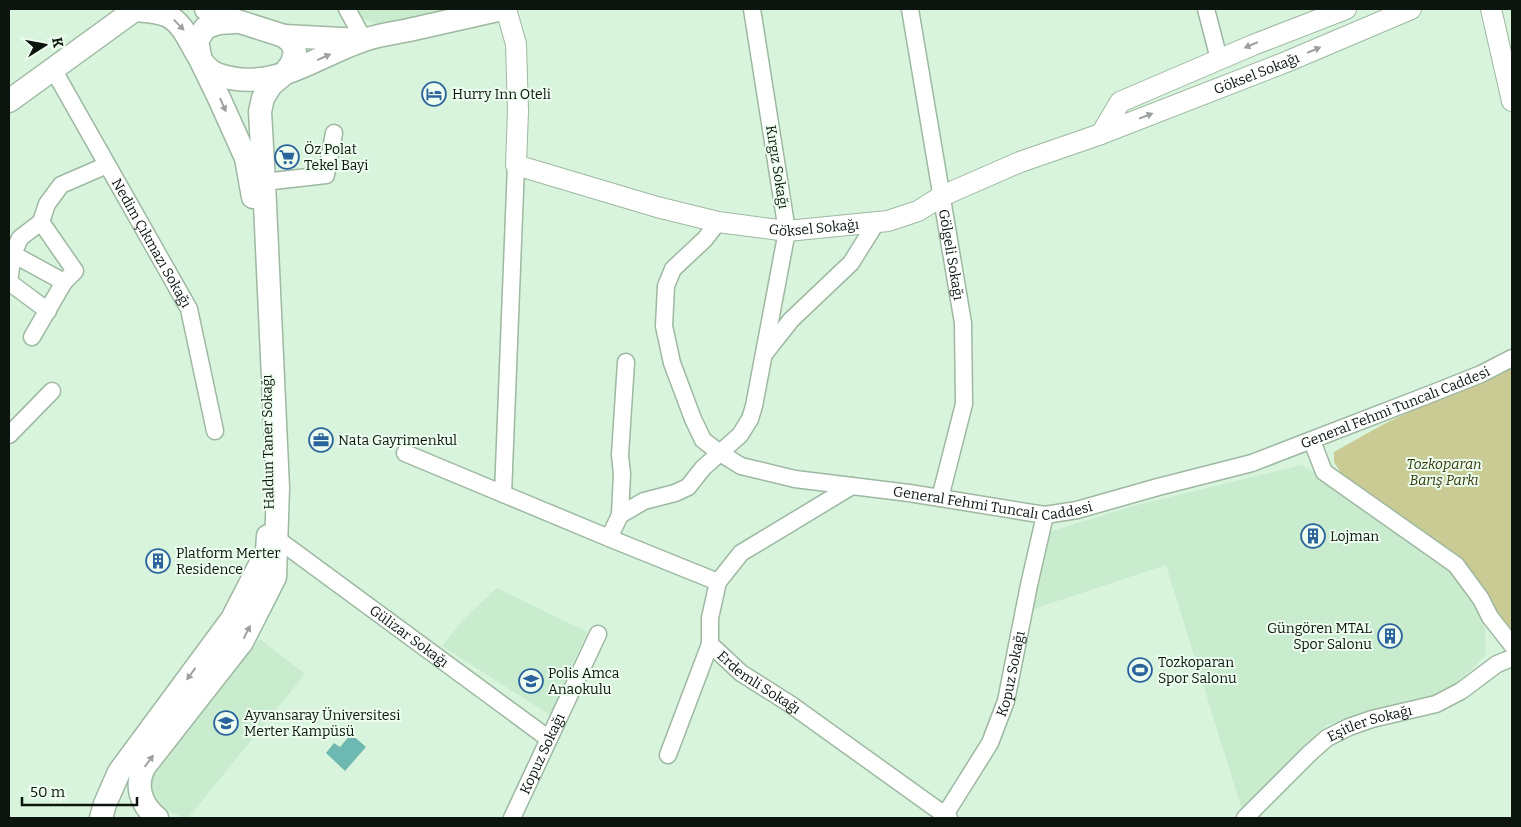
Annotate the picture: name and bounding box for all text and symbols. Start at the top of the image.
one-way arrow [173,19,185,31]
north arrow [20,20,70,70]
text: K [48,36,67,49]
one-way arrow [1244,42,1259,50]
one-way arrow [1307,45,1321,53]
street label: Göksel Sokağı [1211,49,1302,98]
one-way arrow [317,53,331,61]
hotel icon: Hurry Inn Oteli [421,81,447,107]
place label: Hurry Inn Oteli [452,86,551,103]
one-way arrow [219,98,227,112]
one-way arrow [1139,112,1154,119]
street label: Kırgız Sokağı [762,124,792,210]
place label: Öz Polat Tekel Bayi [304,141,369,174]
supermarket icon: Öz Polat Tekel Bayi [274,144,300,170]
street label: Nedim Çıkmazı Sokağı [108,175,195,311]
street label: Gölgeli Sokağı [935,208,967,301]
street label: Göksel Sokağı [768,215,860,239]
street label: General Fehmi Tuncalı Caddesi [1298,363,1493,452]
street label: Haldun Taner Sokağı [258,374,278,510]
office icon: Nata Gayrimenkul [308,427,334,453]
place label: Nata Gayrimenkul [338,432,457,449]
park label: Tozkoparan Barış Parkı [1406,456,1482,489]
street label: General Fehmi Tuncalı Caddesi [892,483,1094,524]
building icon: Lojman [1300,523,1326,549]
place label: Lojman [1330,528,1379,545]
place label: Platform Merter Residence [176,545,280,578]
building icon: Platform Merter Residence [145,548,171,574]
street label: Gülizar Sokağı [366,601,452,671]
place label: Güngören MTAL Spor Salonu [1267,620,1372,653]
building icon: Güngören MTAL Spor Salonu [1377,623,1403,649]
one-way arrow [243,625,251,639]
street label: Kopuz Sokağı [992,630,1028,719]
street label: Erdemli Sokağı [714,647,804,717]
place label: Tozkoparan Spor Salonu [1158,654,1237,687]
sports icon: Tozkoparan Spor Salonu [1127,657,1153,683]
place label: Polis Amca Anaokulu [548,665,620,698]
one-way arrow [186,667,196,681]
school or university icon: Polis Amca Anaokulu [518,668,544,694]
street label: Eşitler Sokağı [1324,701,1414,745]
place label: Ayvansaray Üniversitesi Merter Kampüsü [244,707,400,740]
school or university icon: Ayvansaray Üniversitesi Merter Kampüsü [213,710,239,736]
street label: Kopuz Sokağı [516,711,568,797]
one-way arrow [143,755,154,768]
scale bar [22,774,138,806]
text: 50 m [30,783,66,801]

